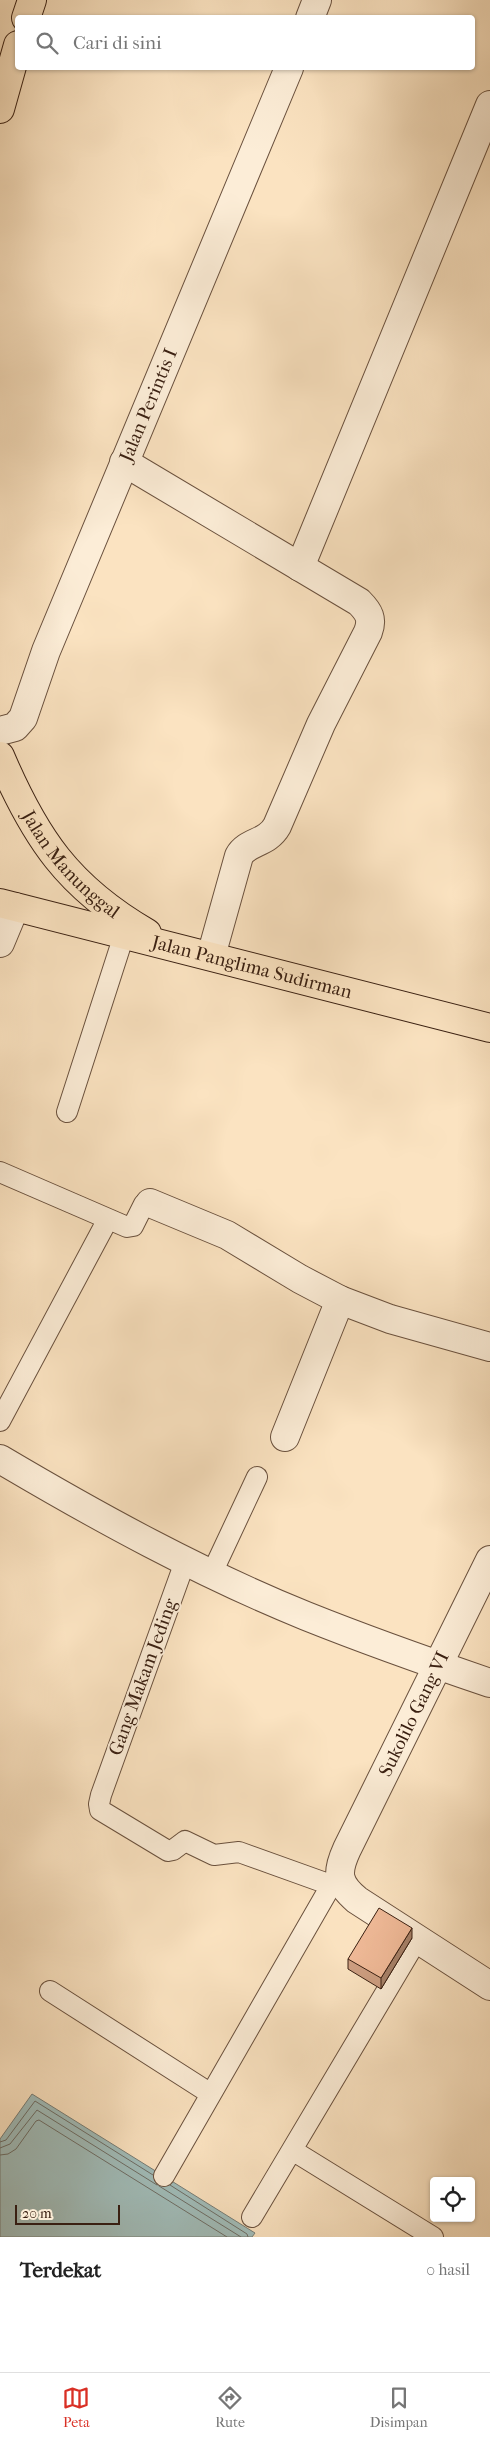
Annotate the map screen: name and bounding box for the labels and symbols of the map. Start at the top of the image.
street label: Jalan Perintis I [114,345,182,467]
street label: Jalan Manunggal [16,805,124,923]
street label: Jalan Panglima Sudirman [148,931,354,1003]
street label: Gang Makam Jeding [104,1595,182,1758]
street label: Sukolilo Gang VI [374,1648,454,1780]
scale bar [15,2202,120,2225]

